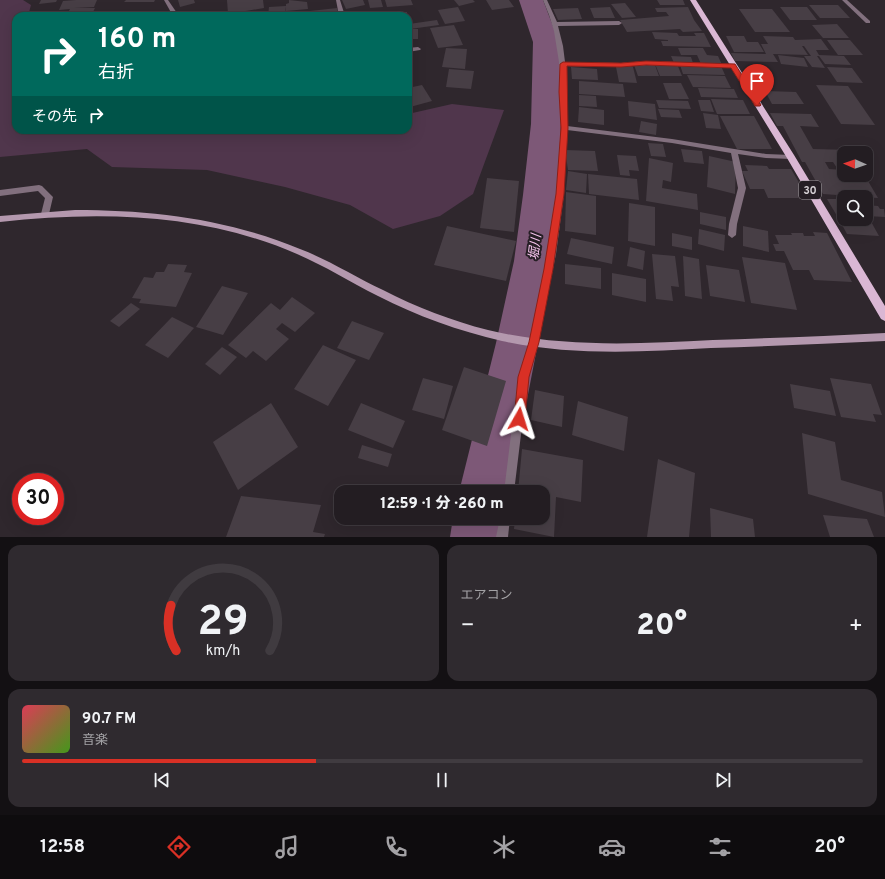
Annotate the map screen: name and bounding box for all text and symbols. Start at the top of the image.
text: 160 m [98,22,176,58]
icon: right [32,28,84,80]
text: 右折 [98,62,134,85]
pin [740,64,774,105]
icon: arrive [746,70,768,92]
icon: right [85,104,107,126]
text: その先 [32,108,77,127]
north arrow [837,146,873,182]
map controls [837,146,873,226]
road number: 30 [799,181,821,199]
button: search [837,190,873,226]
water label: 堀川 [526,231,546,261]
position arrow [498,398,540,440]
speed limit sign: 30 [12,473,64,525]
text: 12:59 · 1 分 · 260 m [380,495,504,514]
text: エアコン [461,588,513,604]
text: 29 [198,597,249,650]
text: 20° [636,608,687,645]
text: − [461,613,475,640]
text: + [849,613,863,640]
text: km/h [206,642,241,660]
text: 90.7 FM [82,710,136,729]
text: 音楽 [82,733,108,749]
icon: previous [151,769,173,791]
icon: pause [431,769,453,791]
icon: next [712,769,734,791]
icon: directions [165,833,193,861]
icon: music [273,833,301,861]
icon: phone [382,833,410,861]
icon: climate [490,833,518,861]
icon: car [598,833,626,861]
icon: filters [706,833,734,861]
text: 12:58 [40,836,85,859]
text: 20° [815,836,845,859]

